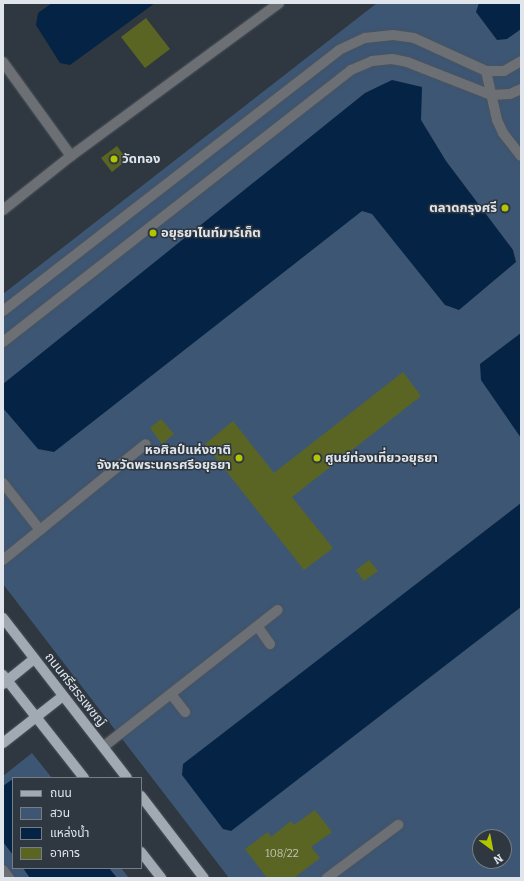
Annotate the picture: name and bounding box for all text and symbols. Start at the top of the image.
place label: วัดทอง [122,151,160,167]
marker: วัดทอง [109,154,119,164]
place label: ตลาดกรุงศรี [429,200,497,216]
marker: ตลาดกรุงศรี [500,203,510,213]
place label: อยุธยาไนท์มาร์เก็ต [161,225,261,241]
marker: อยุธยาไนท์มาร์เก็ต [148,228,158,238]
place label: หอศิลป์แห่งชาติ จังหวัดพระนครศรีอยุธยา [97,443,231,474]
place label: ศูนย์ท่องเที่ยวอยุธยา [325,450,438,466]
marker: หอศิลป์แห่งชาติ จังหวัดพระนครศรีอยุธยา [234,453,244,463]
marker: ศูนย์ท่องเที่ยวอยุธยา [312,453,322,463]
street label: ถนนศรีสรรเพชญ์ [41,650,109,730]
legend [12,777,142,869]
text: ถนน [50,786,72,800]
text: สวน [50,806,70,820]
text: แหล่งน้ำ [50,826,89,840]
north arrow [472,829,512,869]
text: อาคาร [50,846,80,860]
house number: 108/22 [265,847,299,861]
text: N [491,851,505,867]

